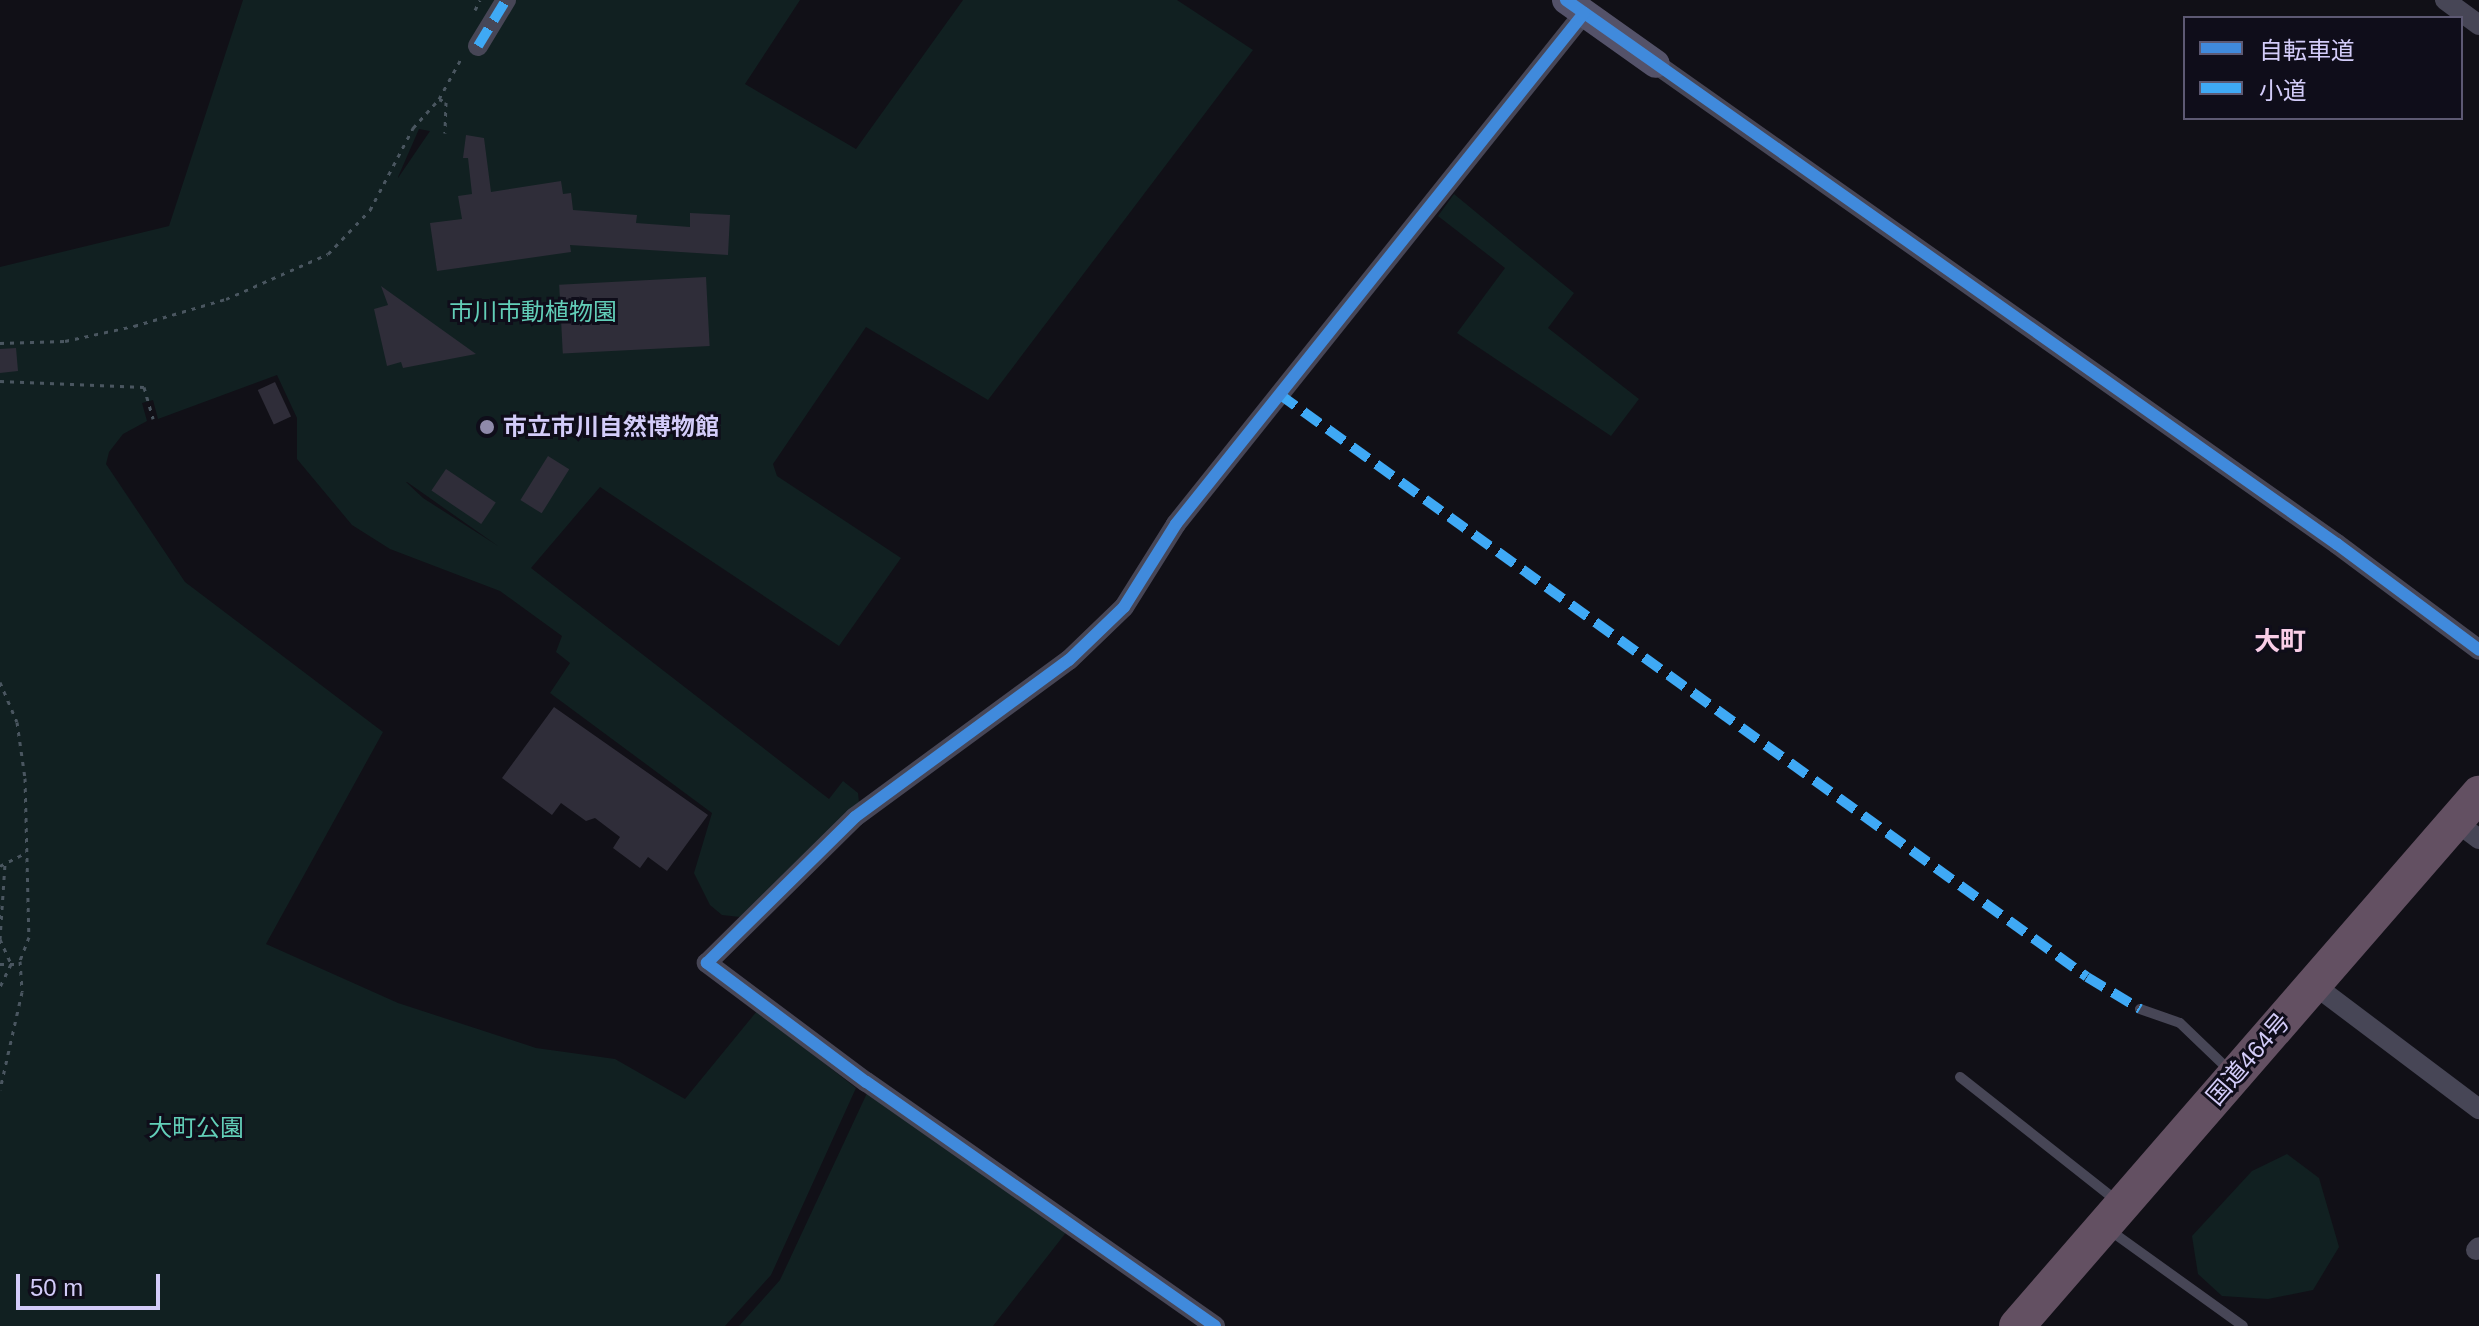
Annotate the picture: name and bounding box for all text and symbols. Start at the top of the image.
legend [2183,16,2463,120]
text: 自転車道 [2259,37,2355,64]
text: 小道 [2259,77,2307,104]
park label: 市川市動植物園 [449,298,617,326]
place label: 市立市川自然博物館 [503,413,719,441]
marker: 市立市川自然博物館 [478,418,496,436]
district label: 大町 [2254,626,2306,658]
street label: 国道464号 [2200,1007,2296,1111]
park label: 大町公園 [148,1114,244,1142]
scale bar [20,1258,164,1308]
text: 50 m [30,1274,83,1301]

